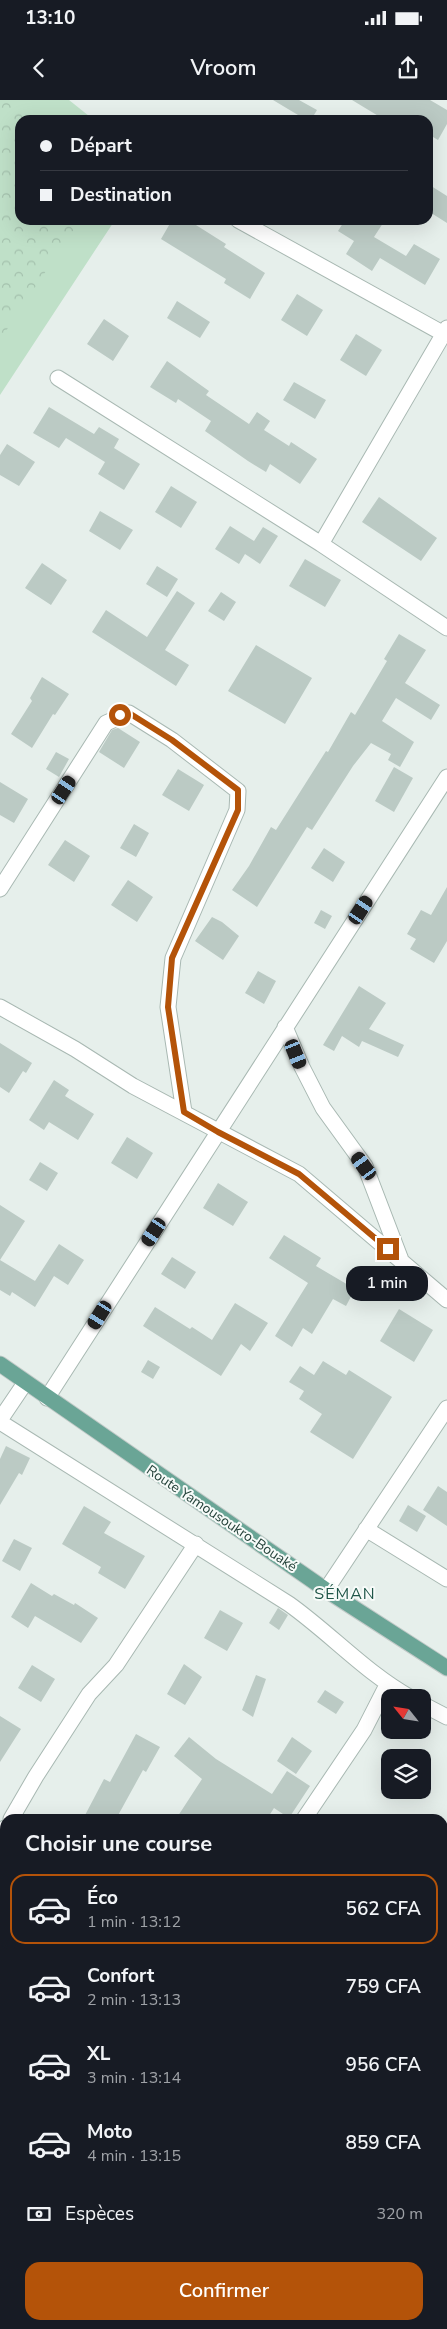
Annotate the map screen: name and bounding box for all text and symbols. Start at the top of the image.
text: 13:10 [25,5,75,31]
text: Vroom [190,53,257,83]
icon: back [25,54,53,82]
icon: share [394,54,422,82]
text: Départ [70,133,132,159]
text: Destination [70,182,172,208]
route start [109,704,131,726]
car [49,773,78,807]
car [346,893,375,927]
car [283,1037,308,1071]
car [349,1149,378,1183]
car [139,1215,168,1249]
route end [377,1238,399,1260]
callout: 1 min [347,1266,429,1302]
text: 1 min [367,1272,407,1294]
car [85,1298,114,1332]
street label: Route Yamousoukro-Bouaké [143,1461,301,1576]
district label: SÉMAN [314,1583,376,1605]
north arrow [381,1689,431,1739]
map controls [381,1689,431,1799]
button: layers [381,1749,431,1799]
text: Choisir une course [25,1829,212,1859]
text: Éco [87,1885,118,1911]
icon: car [27,1887,72,1932]
text: 562 CFA [346,1896,421,1922]
text: 1 min · 13:12 [87,1911,181,1933]
text: Confort [87,1963,154,1989]
icon: car [27,1965,72,2010]
text: 759 CFA [346,1974,421,2000]
text: 2 min · 13:13 [87,1989,181,2011]
text: XL [87,2041,110,2067]
icon: car [27,2043,72,2088]
text: 956 CFA [346,2052,421,2078]
text: 3 min · 13:14 [87,2067,181,2089]
text: Moto [87,2119,133,2145]
icon: car [27,2121,72,2166]
text: 859 CFA [346,2130,421,2156]
text: 4 min · 13:15 [87,2145,181,2167]
icon: cash [25,2200,53,2228]
text: Espèces [65,2201,134,2227]
text: 320 m [376,2203,423,2225]
button: Confirmer [25,2262,423,2320]

